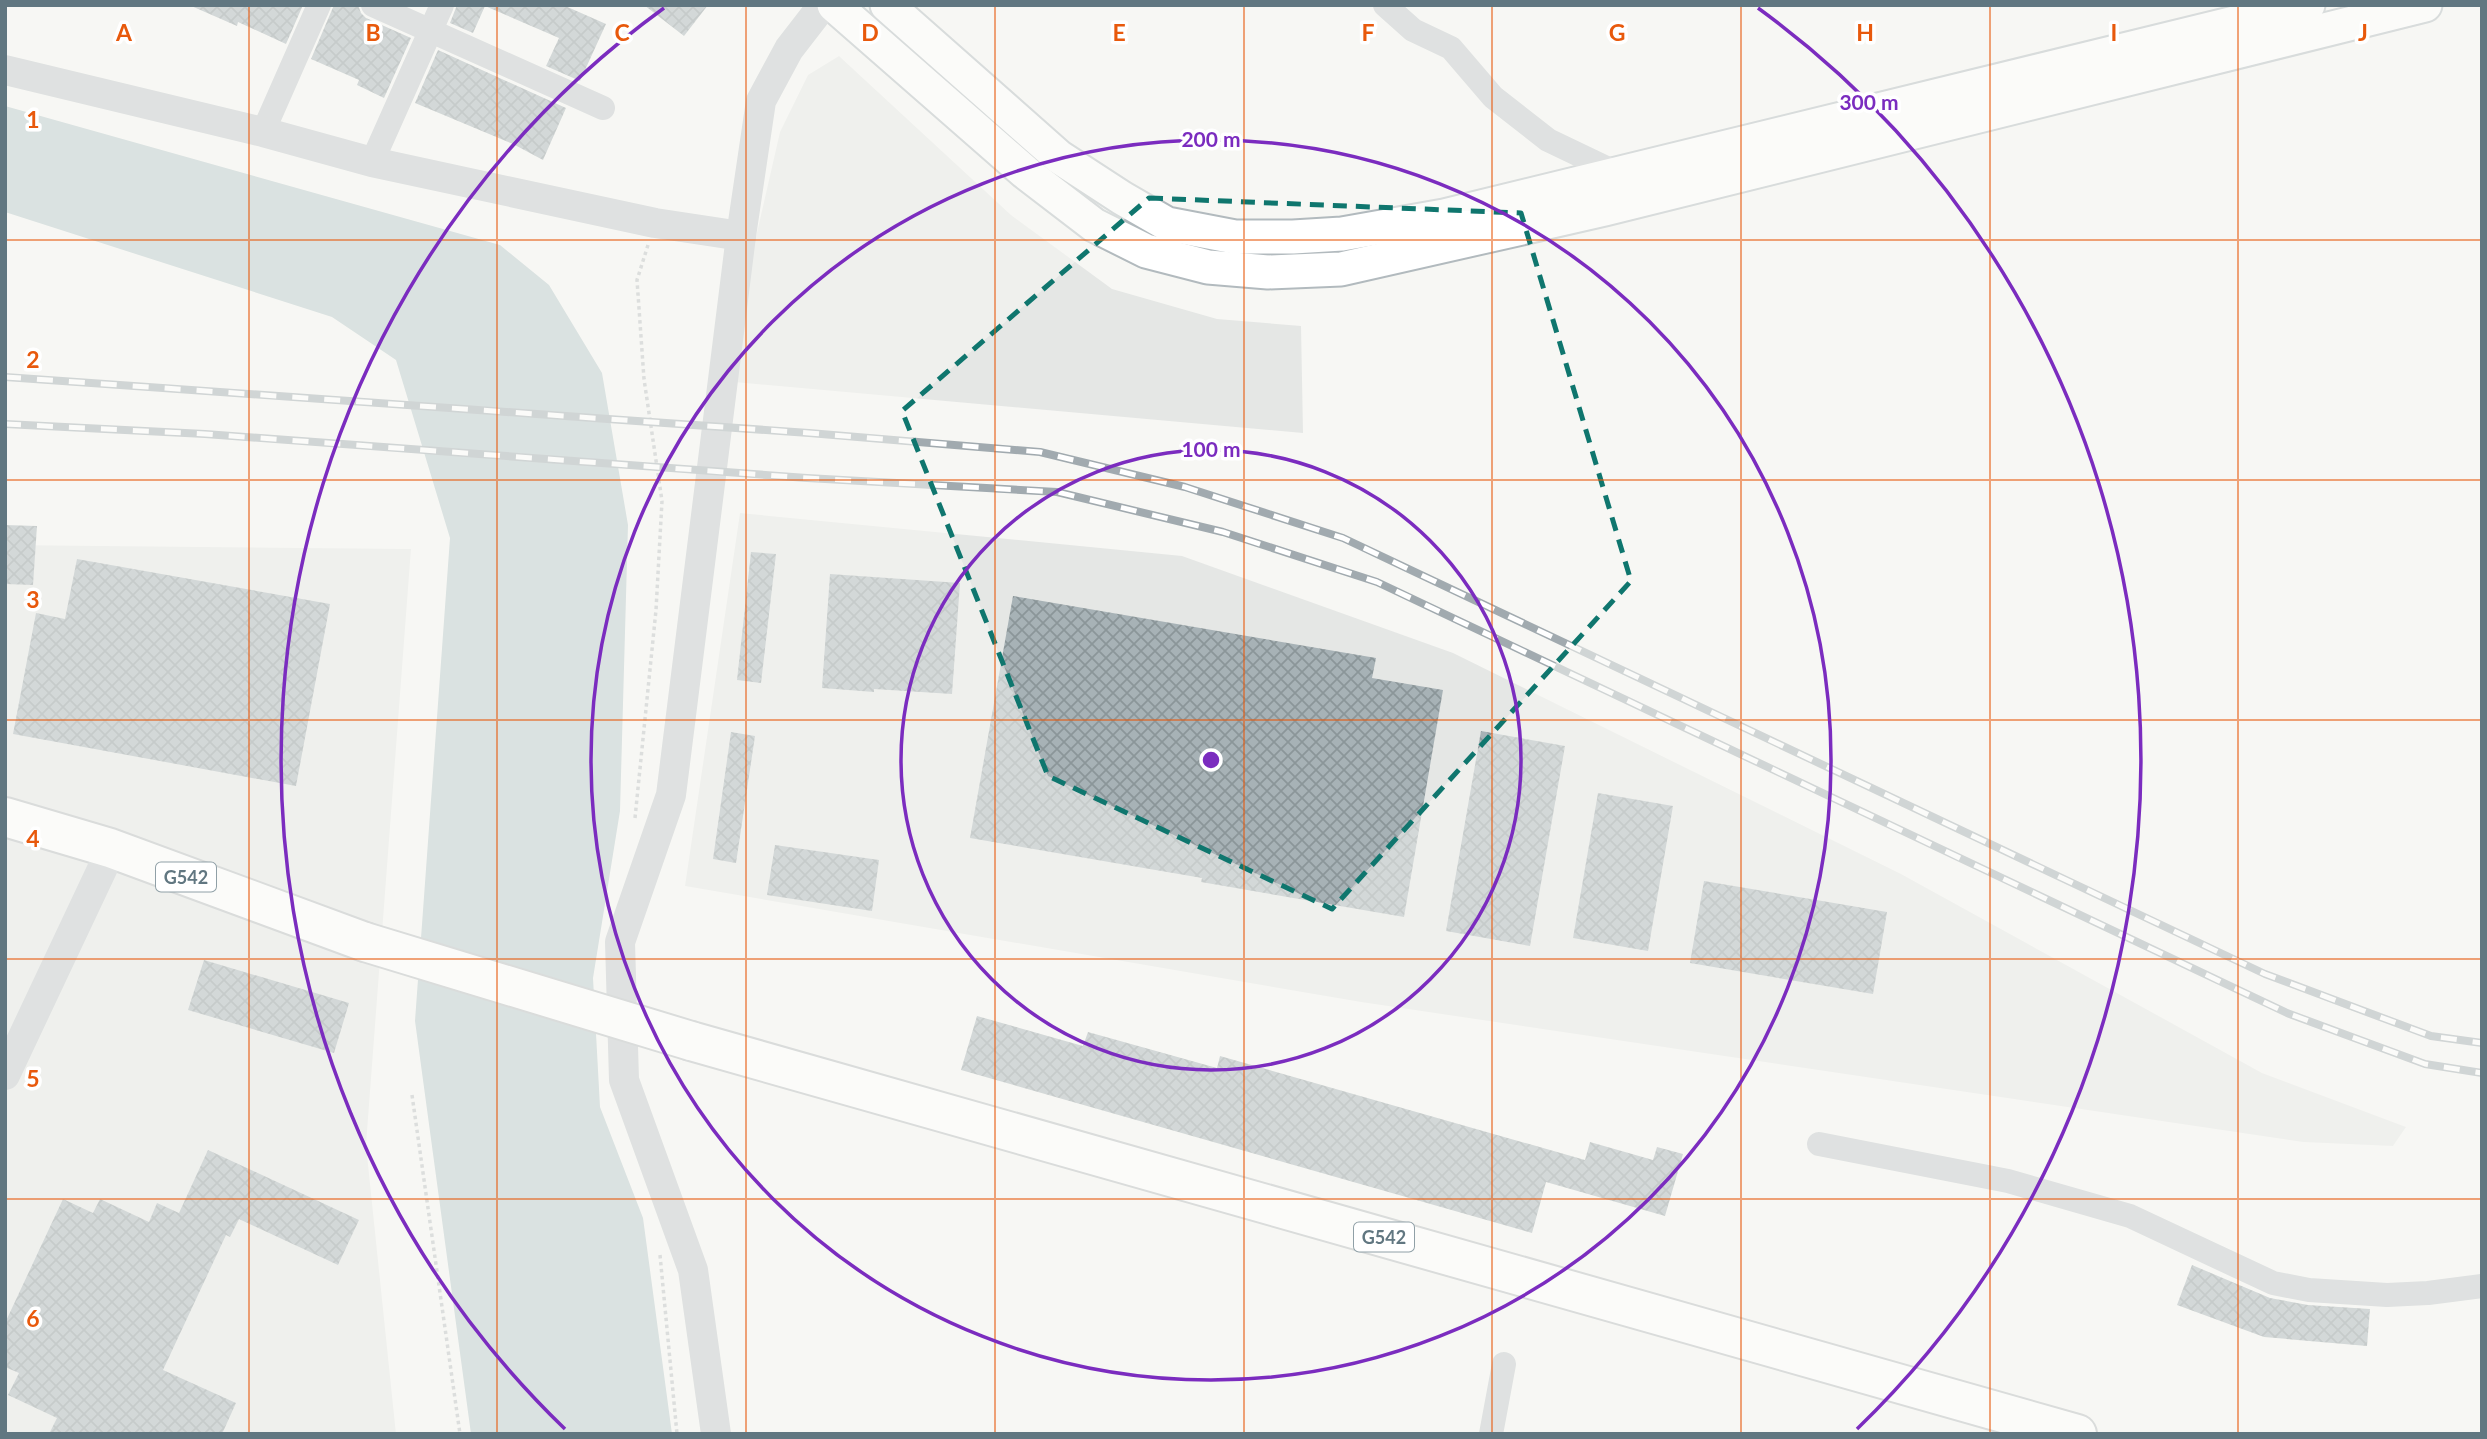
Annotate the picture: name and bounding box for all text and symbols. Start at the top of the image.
text: A [115,18,133,46]
text: B [365,18,381,46]
text: C [614,18,630,46]
text: D [861,18,879,46]
text: E [1112,18,1126,46]
text: F [1361,18,1375,46]
text: G [1609,18,1625,46]
text: H [1856,18,1874,46]
text: I [2111,18,2117,46]
text: J [2358,18,2368,46]
text: 300 m [1839,89,1899,114]
text: 1 [26,105,40,133]
text: 200 m [1181,126,1241,151]
text: 2 [26,345,40,373]
text: 100 m [1181,436,1241,461]
text: 3 [26,585,40,613]
centre of rings [1199,748,1223,772]
text: 4 [26,824,40,852]
road number: G542 [156,862,216,892]
text: 5 [26,1064,40,1092]
road number: G542 [1354,1222,1414,1252]
text: 6 [26,1304,40,1332]

